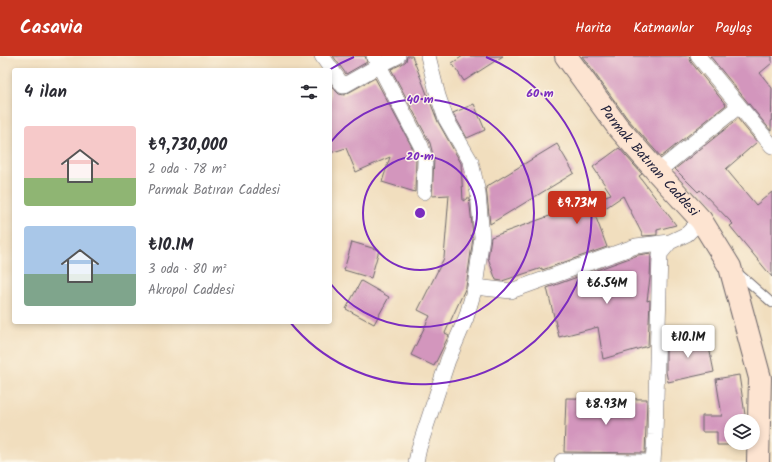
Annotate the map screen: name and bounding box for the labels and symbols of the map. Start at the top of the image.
text: 60 m [526,84,554,103]
text: 40 m [406,90,434,109]
street label: Parmak Batıran Caddesi [594,100,704,222]
text: 20 m [406,147,434,166]
pin: ₺9.73M [544,191,610,225]
centre of rings [413,206,427,220]
pin: ₺6.54M [574,271,640,305]
pin: ₺10.1M [655,325,721,359]
pin: ₺8.93M [573,392,639,426]

